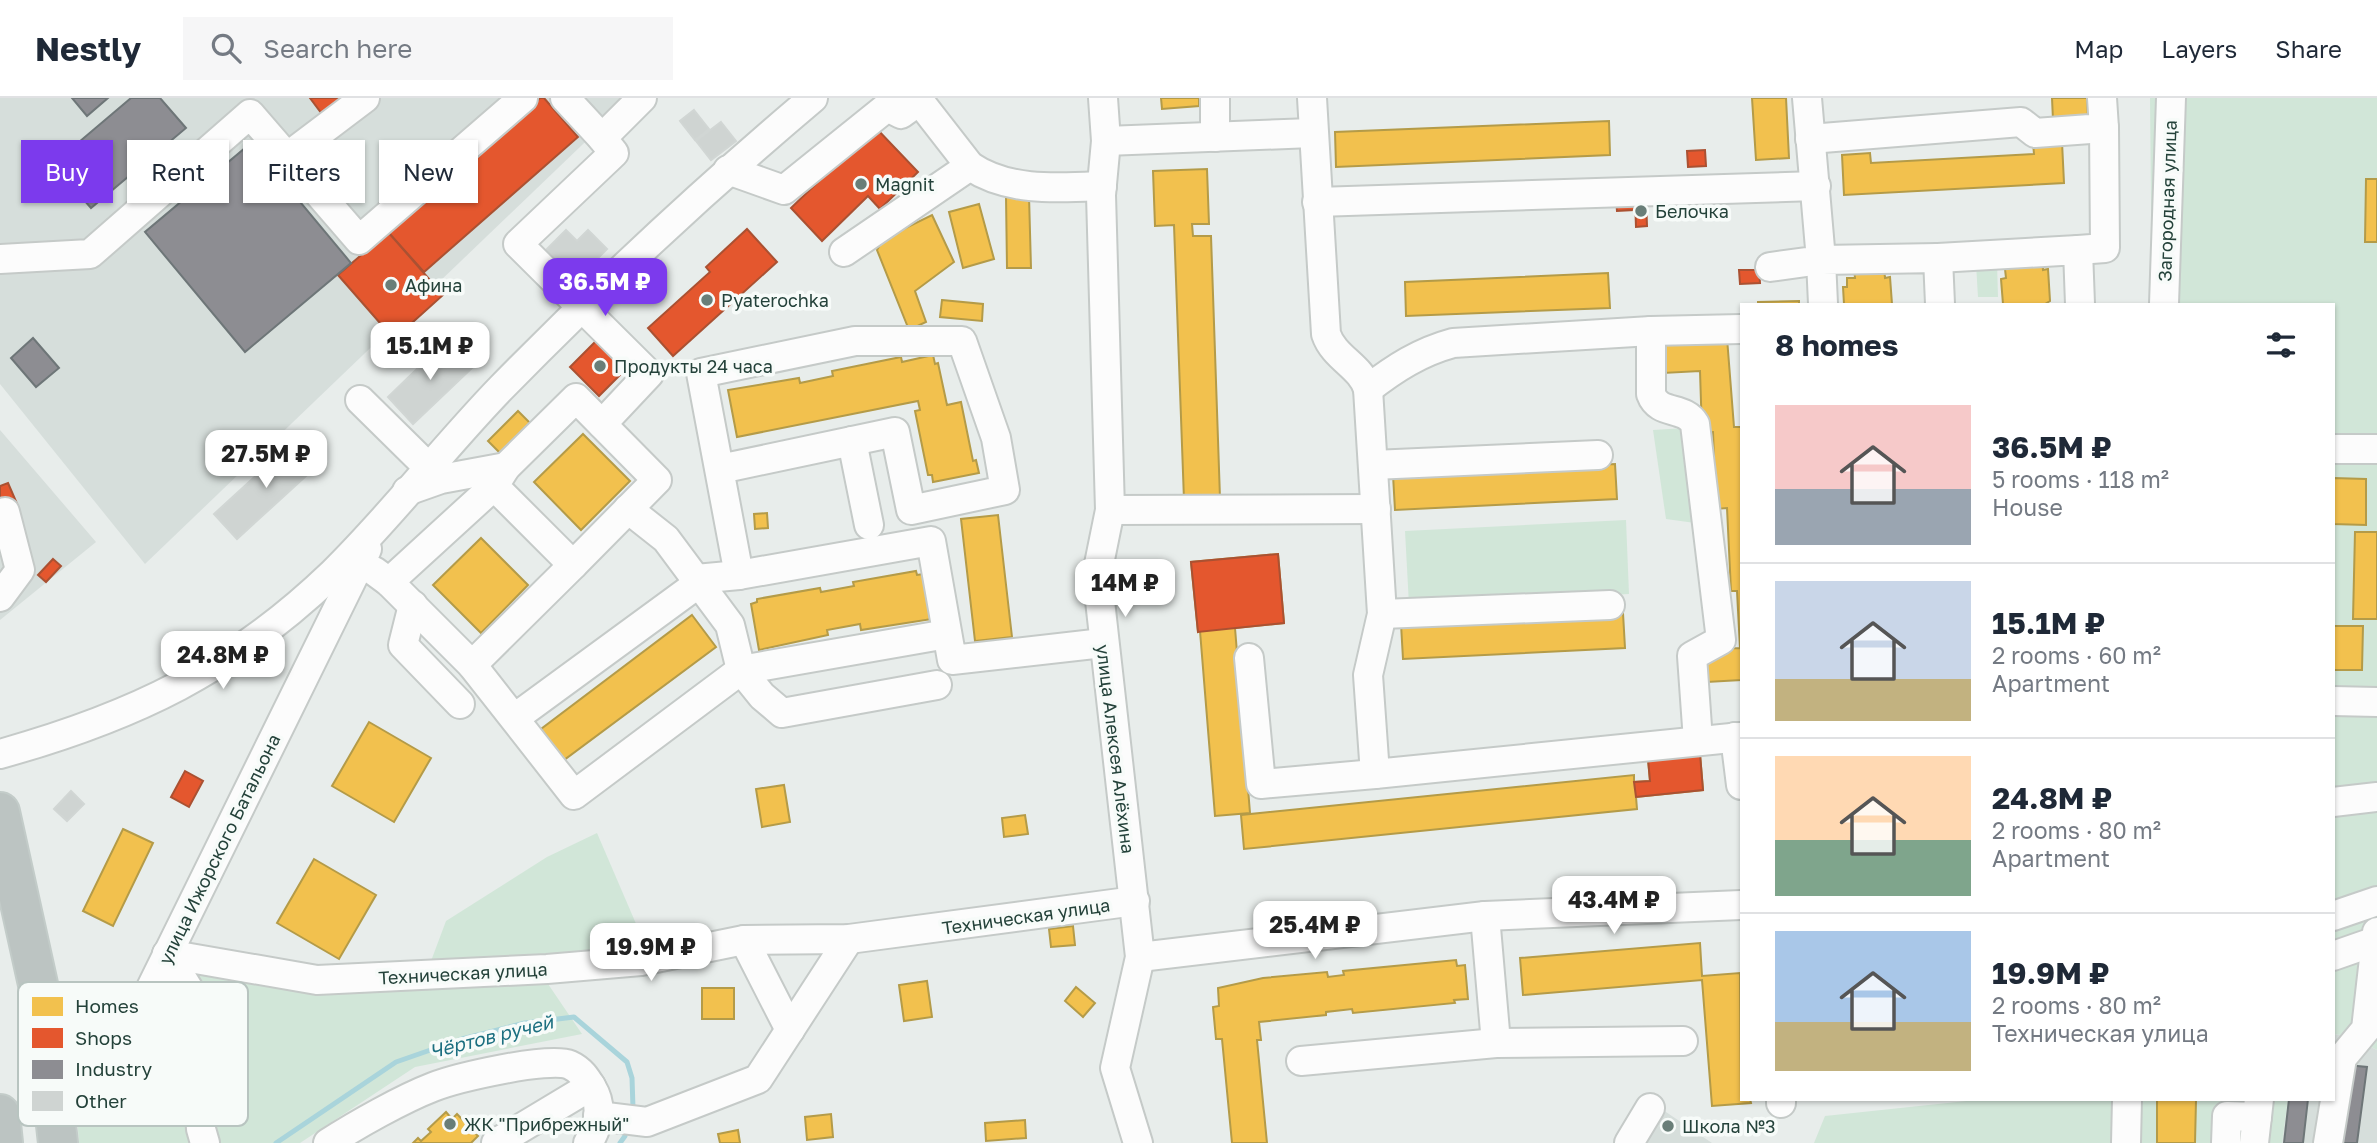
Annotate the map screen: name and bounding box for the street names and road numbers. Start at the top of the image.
street label: Загородная улица [2153,120,2181,282]
street label: улица Алексея Алёхина [1092,643,1140,855]
street label: улица Ижорского Батальона [154,730,284,968]
street label: Техническая улица [941,893,1111,939]
street label: Техническая улица [378,958,548,988]

